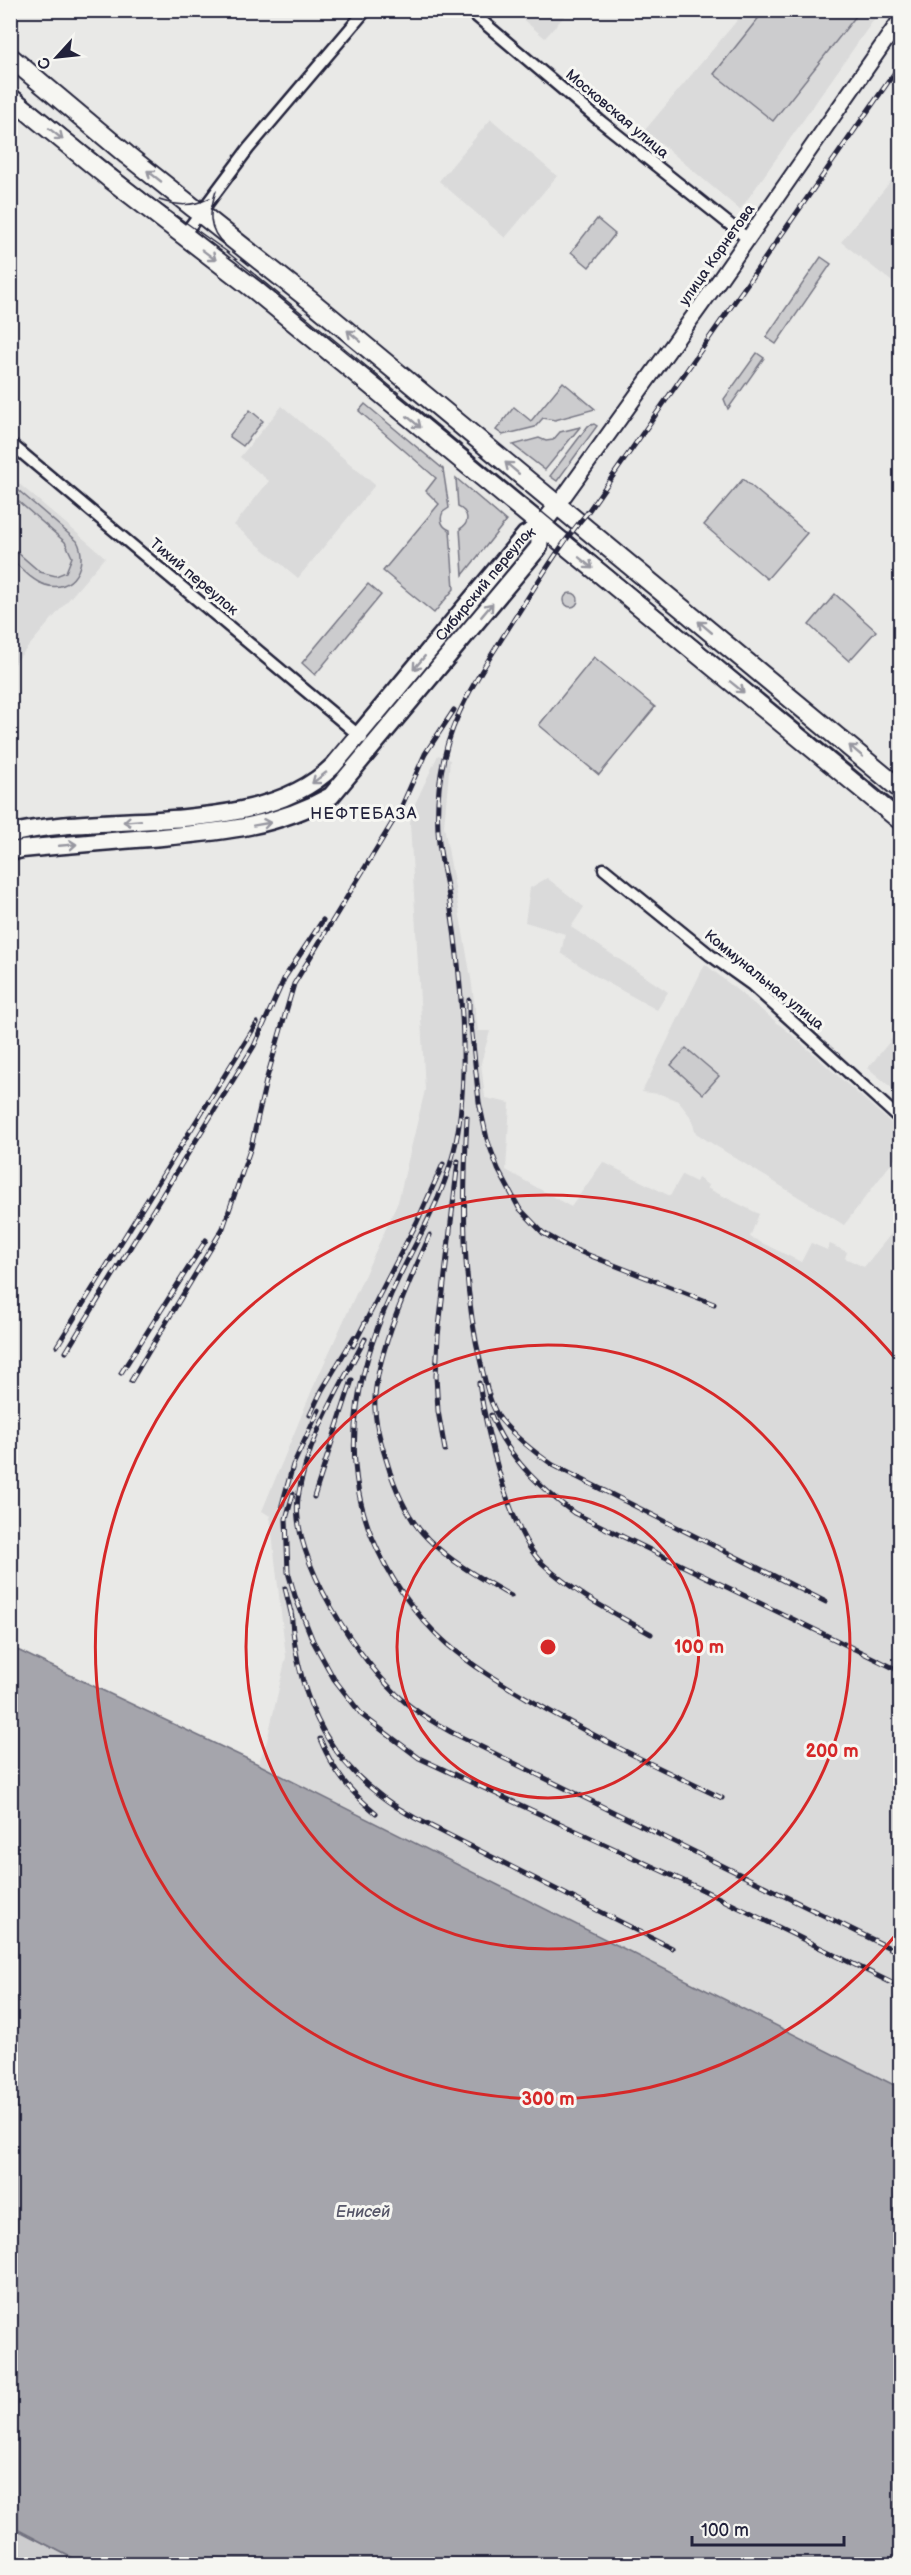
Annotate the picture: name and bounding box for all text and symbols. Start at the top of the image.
north arrow [27,27,87,87]
text: С [34,54,56,72]
street label: Московская улица [561,65,673,163]
one-way arrow [48,128,64,141]
one-way arrow [146,170,162,183]
street label: улица Корнетова [675,200,759,309]
one-way arrow [201,248,217,261]
one-way arrow [346,330,362,343]
one-way arrow [406,415,422,428]
one-way arrow [504,462,520,475]
street label: Сибирский переулок [431,522,539,645]
street label: Тихий переулок [146,534,242,620]
one-way arrow [578,557,594,570]
one-way arrow [480,603,494,618]
one-way arrow [698,620,713,634]
one-way arrow [412,655,426,670]
one-way arrow [729,680,744,694]
one-way arrow [849,744,864,758]
one-way arrow [311,771,327,784]
district label: НЕФТЕБАЗА [310,805,418,824]
one-way arrow [122,816,142,827]
one-way arrow [252,818,271,829]
one-way arrow [58,839,78,850]
street label: Коммунальная улица [700,926,828,1034]
centre of rings [538,1637,558,1657]
text: 100 m [674,1637,724,1658]
text: 200 m [805,1741,859,1762]
text: 300 m [521,2089,575,2110]
water label: Енисей [336,2203,390,2222]
scale bar [692,2509,844,2547]
text: 100 m [701,2520,749,2541]

